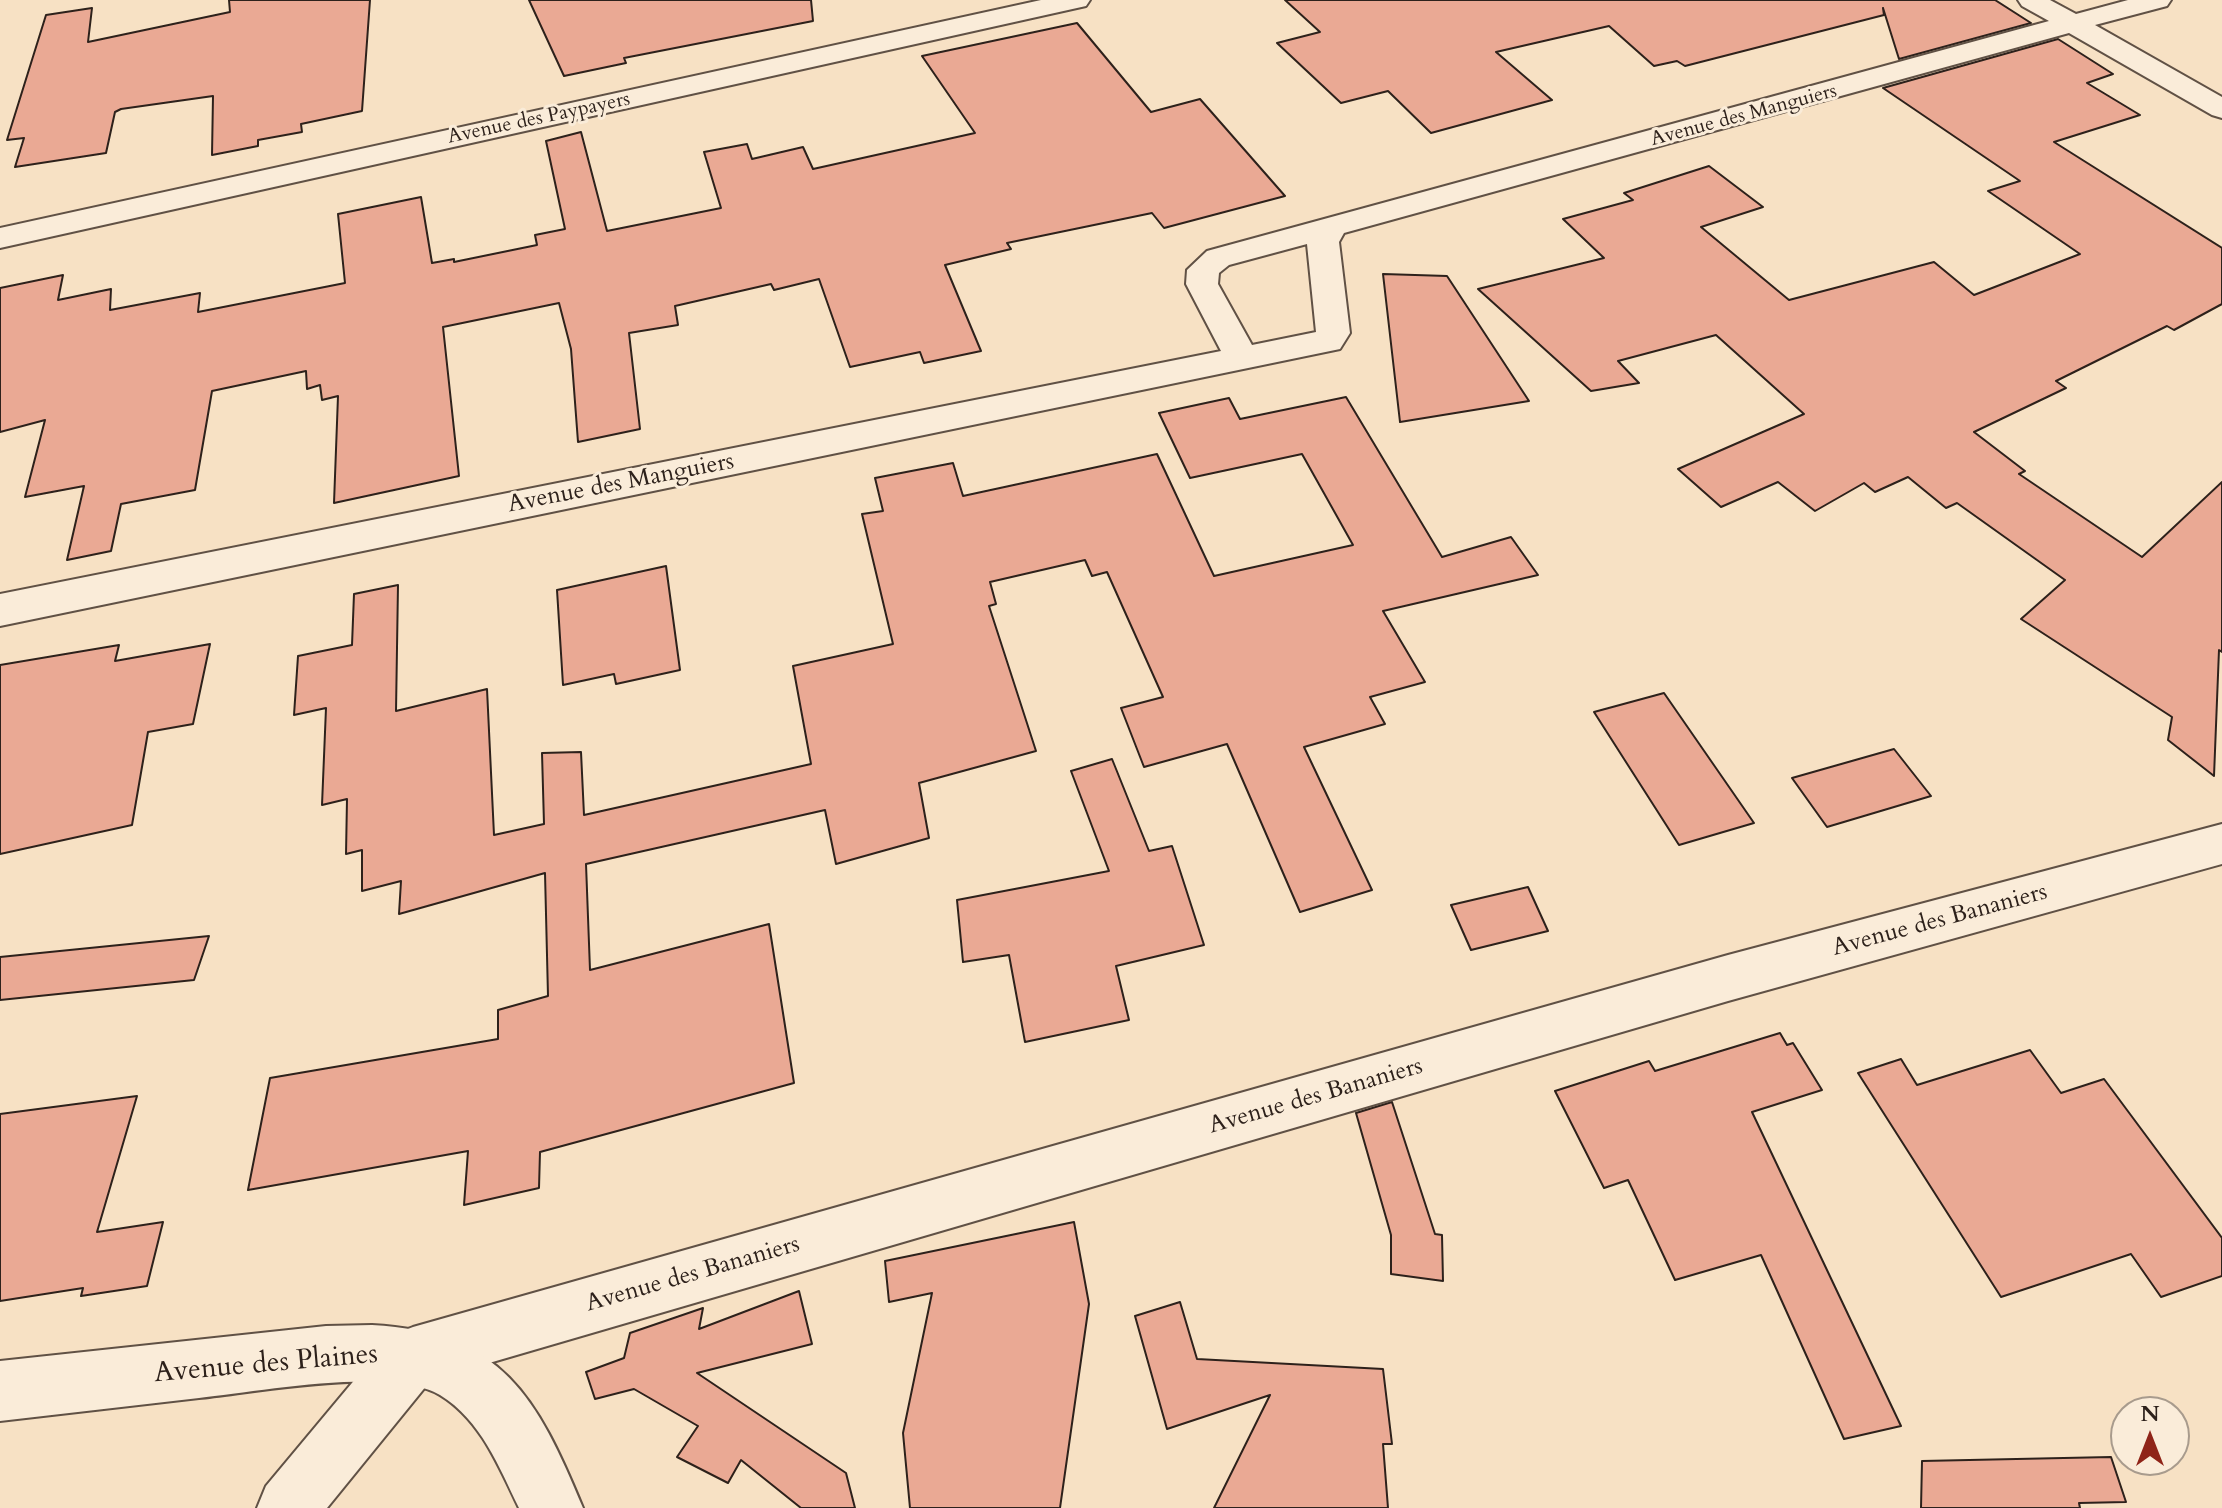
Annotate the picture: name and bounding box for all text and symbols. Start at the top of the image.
street label: Avenue des Manguiers [1648,80,1840,152]
street label: Avenue des Paypayers [446,88,632,150]
street label: Avenue des Manguiers [505,448,737,520]
street label: Avenue des Bananiers [1829,878,2051,964]
street label: Avenue des Bananiers [1206,1053,1426,1141]
street label: Avenue des Bananiers [583,1231,803,1319]
street label: Avenue des Plaines [153,1338,379,1392]
north arrow [2110,1396,2190,1476]
text: N [2140,1399,2160,1429]

